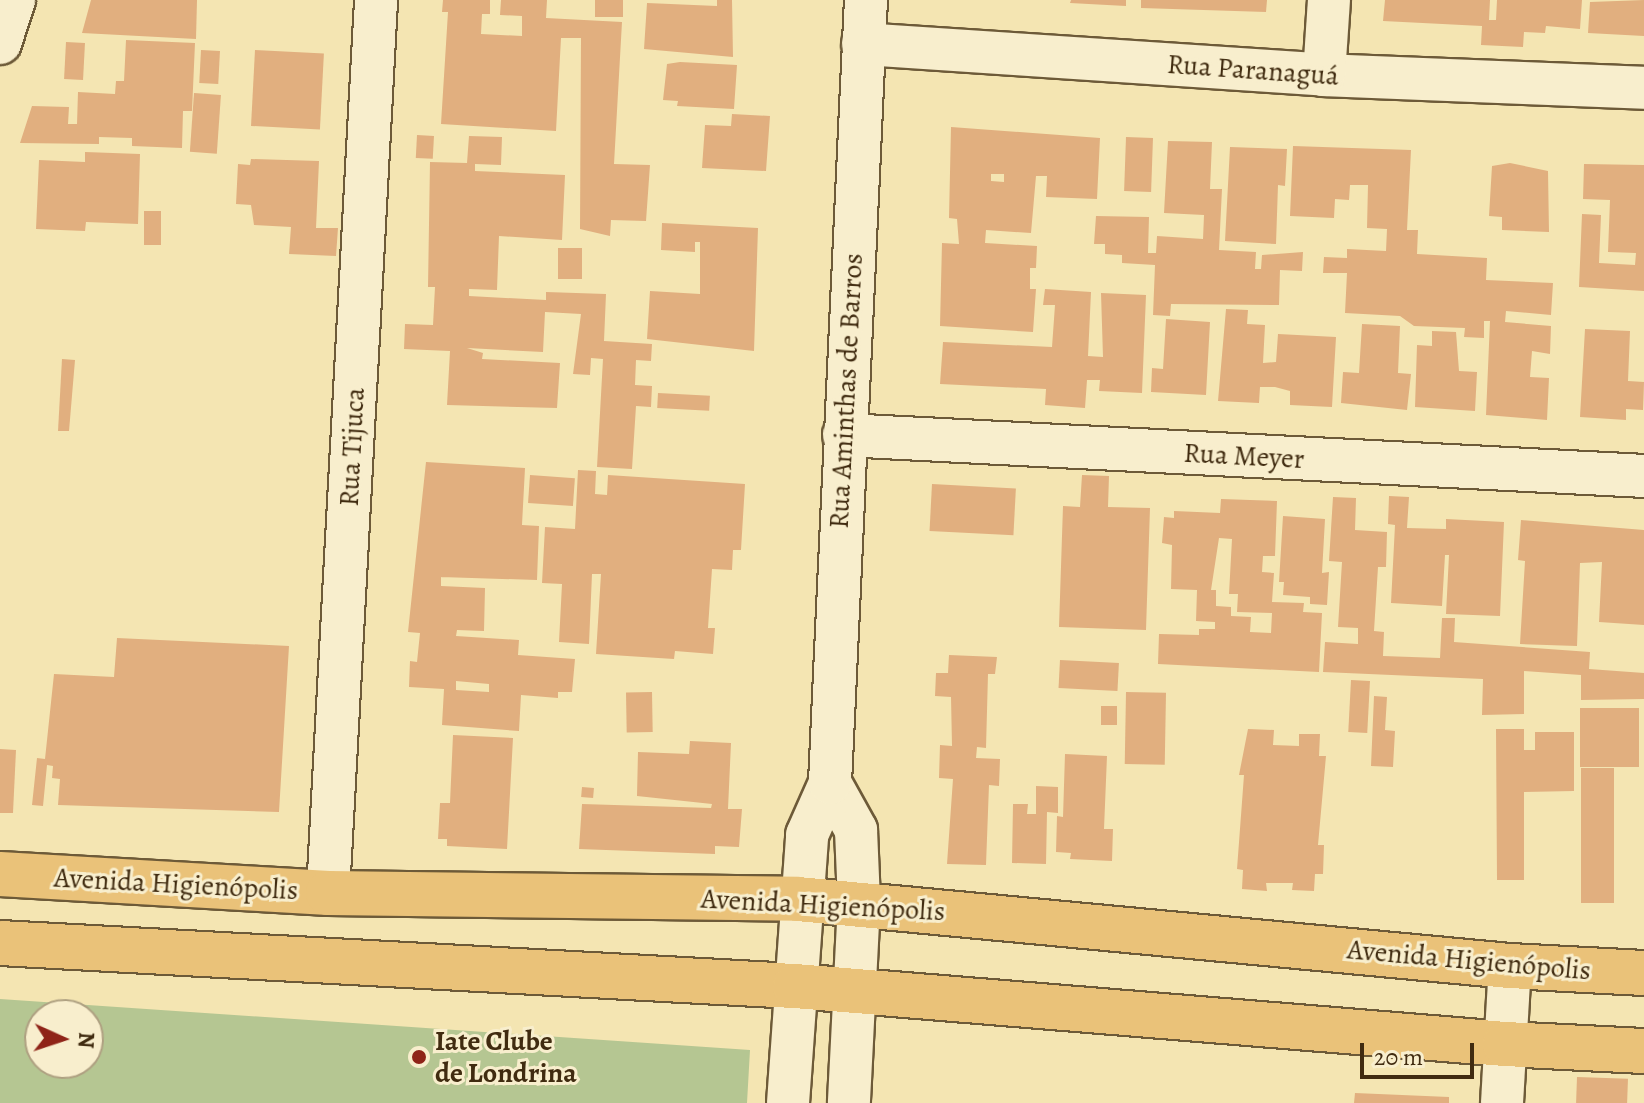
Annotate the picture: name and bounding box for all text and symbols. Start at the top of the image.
street label: Rua Paranaguá [1166,47,1340,93]
street label: Rua Aminthas de Barros [822,252,870,530]
street label: Rua Tijuca [332,387,372,507]
street label: Rua Meyer [1183,436,1305,476]
street label: Avenida Higienópolis [53,861,299,907]
street label: Avenida Higienópolis [700,882,946,928]
street label: Avenida Higienópolis [1346,933,1592,987]
north arrow [24,999,104,1079]
place label: Iate Clube de Londrina [435,1024,577,1090]
scale bar [1364,1027,1478,1077]
text: N [71,1031,101,1049]
text: 20 m [1374,1041,1423,1073]
marker: Iate Clube de Londrina [410,1048,428,1066]

